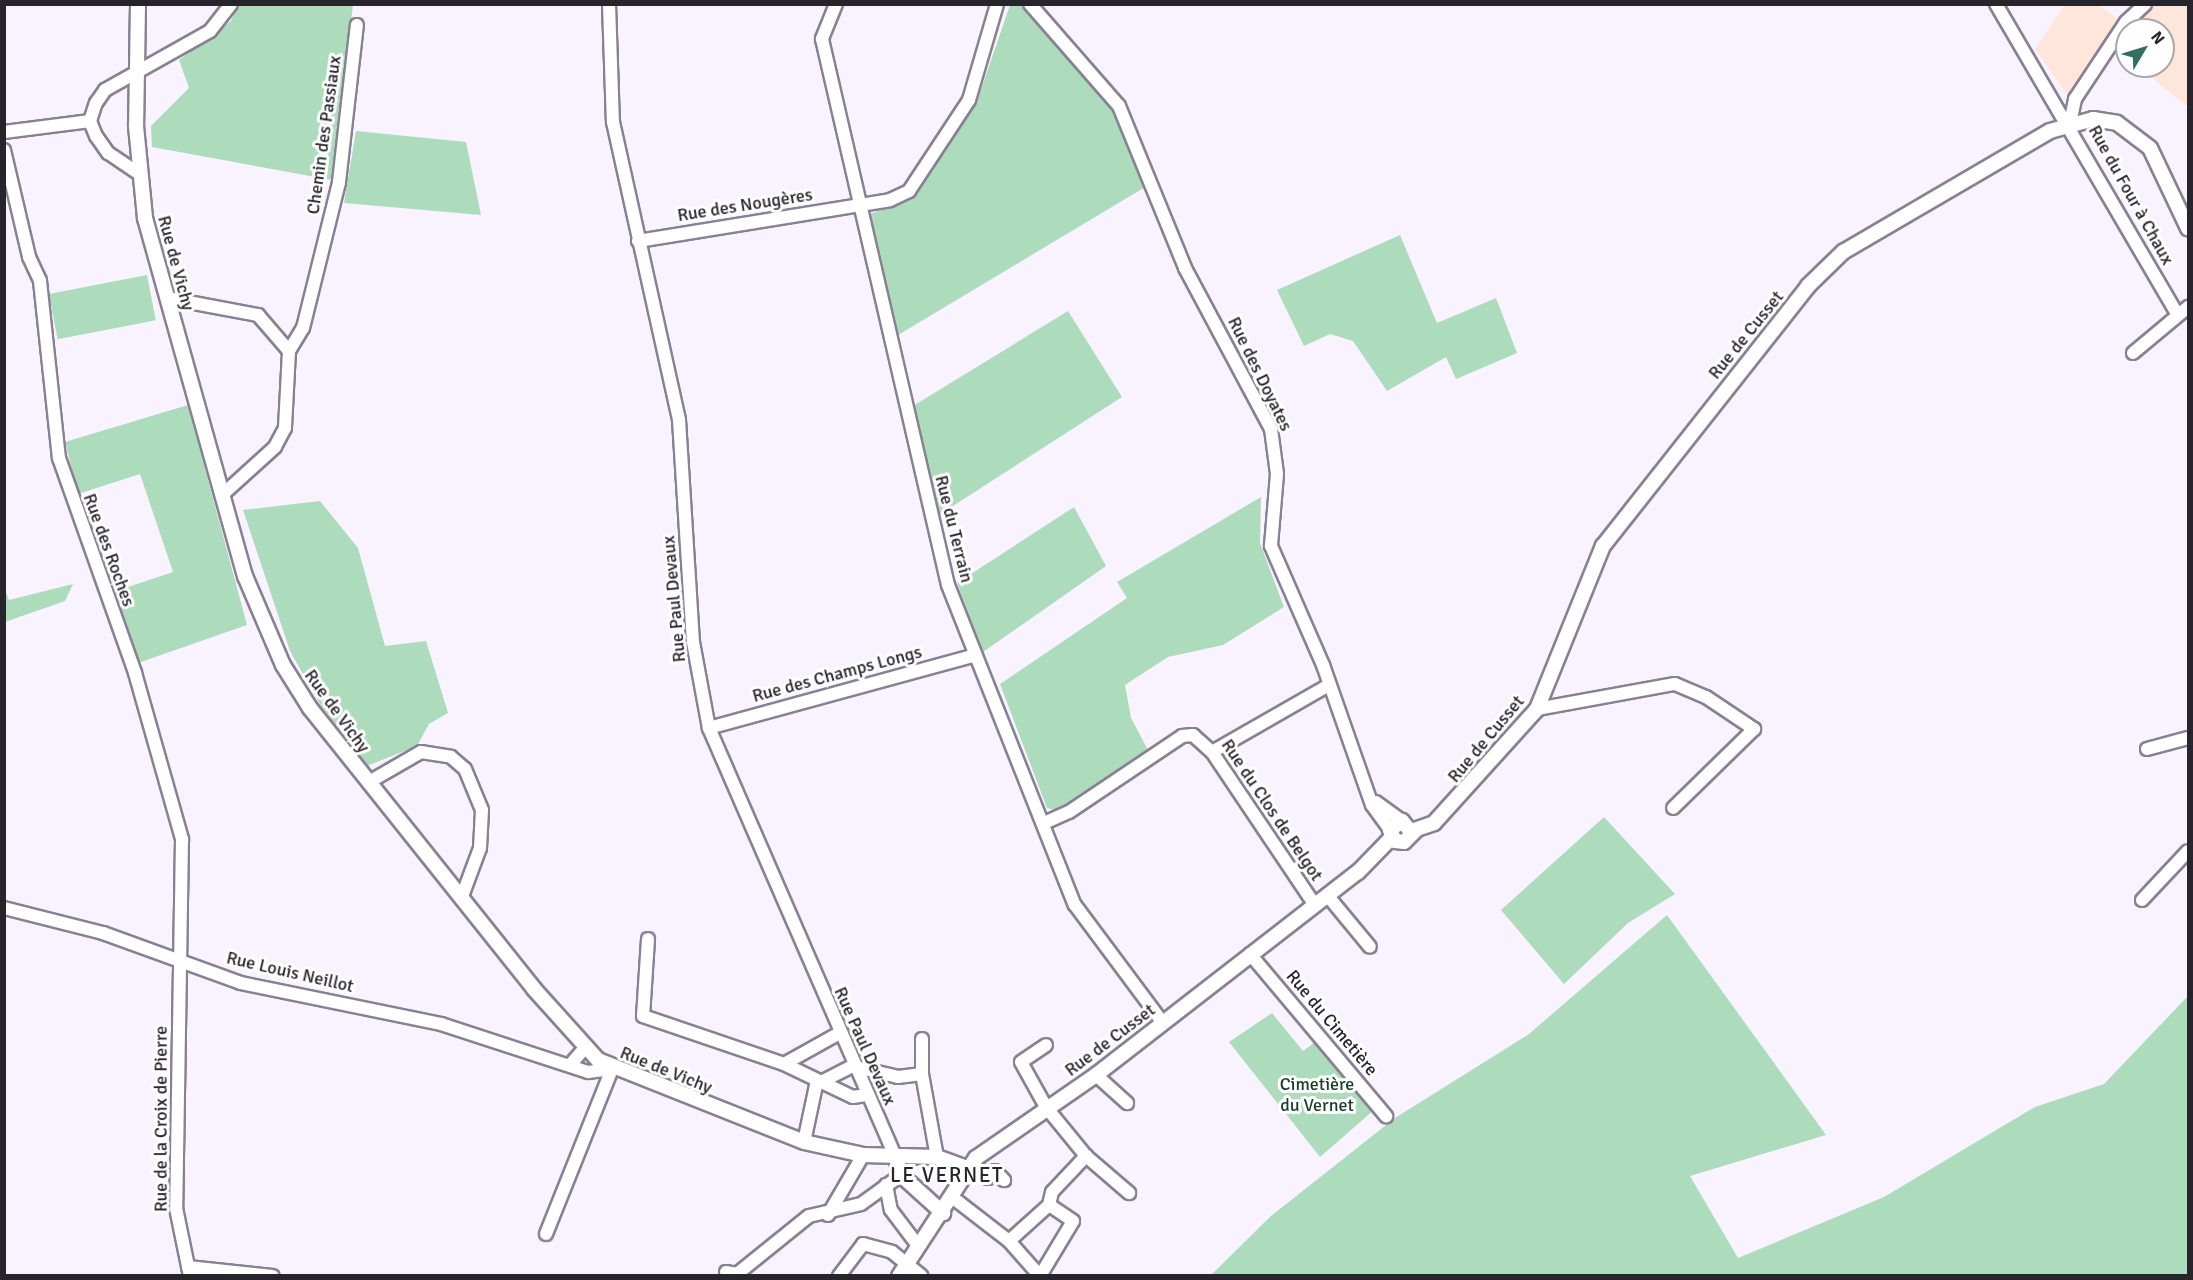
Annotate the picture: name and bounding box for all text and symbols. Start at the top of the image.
north arrow [2115,18,2175,78]
text: N [2146,28,2169,49]
street label: Chemin des Passiaux [302,54,346,216]
street label: Rue du Four à Chaux [2084,121,2178,269]
street label: Rue des Nougères [676,184,814,226]
street label: Rue de Vichy [153,213,199,313]
street label: Rue de Cusset [1704,286,1788,384]
street label: Rue des Doyates [1223,313,1297,435]
street label: Rue du Terrain [930,473,978,585]
street label: Rue des Roches [79,491,139,609]
street label: Rue Paul Devaux [658,535,690,663]
street label: Rue des Champs Longs [750,641,924,707]
street label: Rue de Vichy [300,665,374,757]
street label: Rue de Cusset [1443,691,1529,787]
street label: Rue du Clos de Belgot [1217,735,1327,885]
street label: Rue Louis Neillot [224,947,356,997]
street label: Rue du Cimetière [1282,966,1382,1080]
street label: Rue Paul Devaux [829,984,901,1108]
street label: Rue de Cusset [1061,999,1159,1081]
street label: Rue de la Croix de Pierre [150,1026,172,1212]
street label: Rue de Vichy [617,1042,715,1098]
park label: Cimetière du Vernet [1280,1074,1354,1116]
district label: LE VERNET [890,1162,1004,1188]

